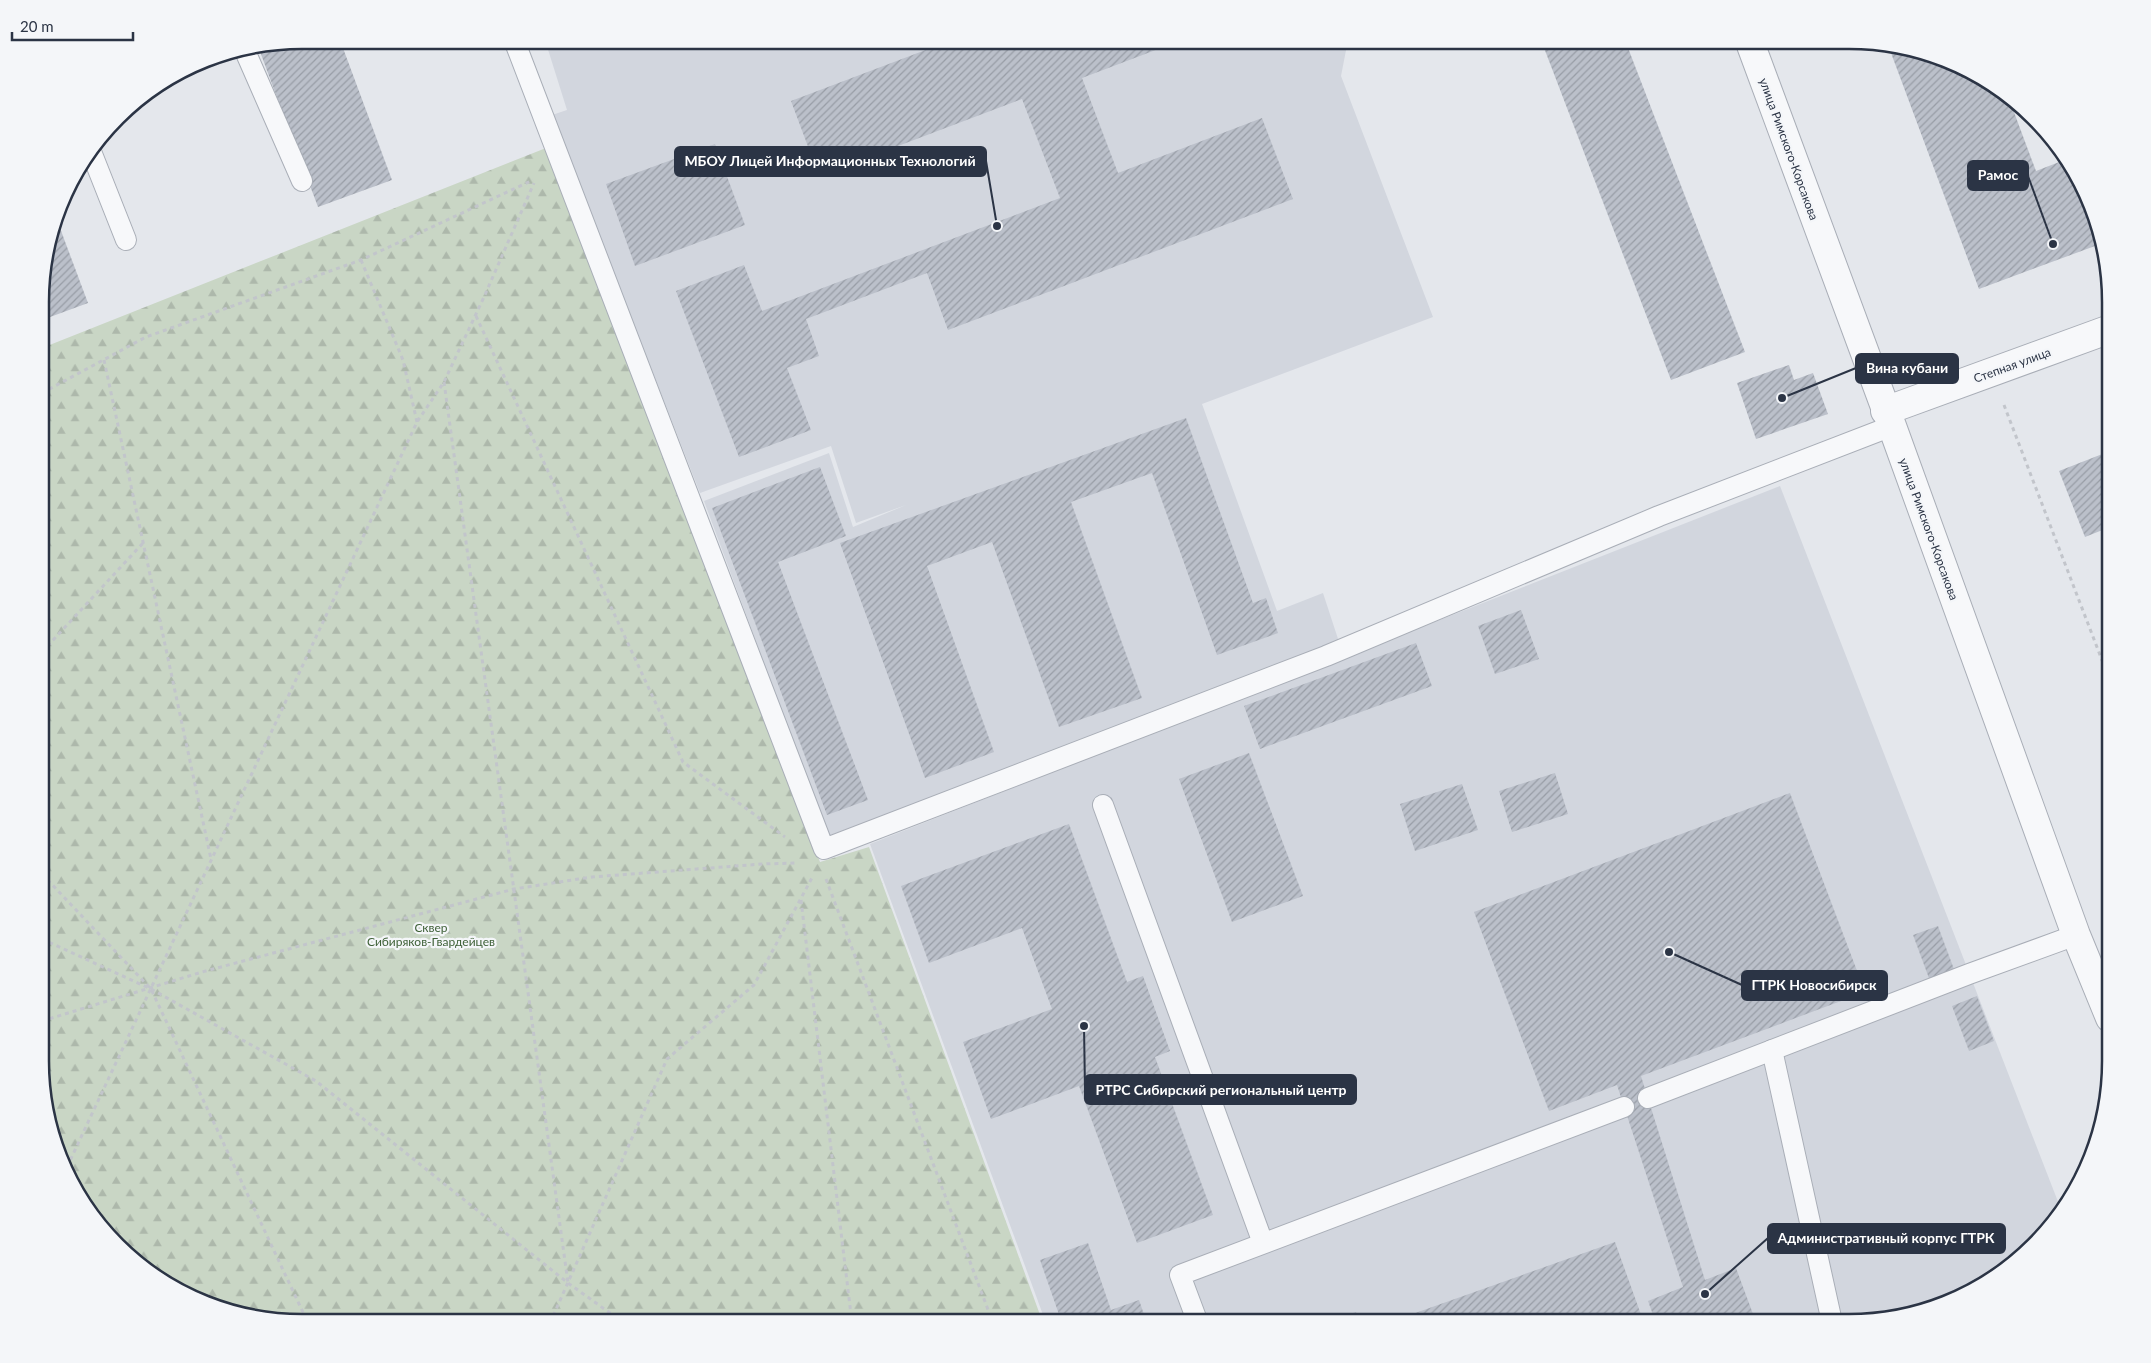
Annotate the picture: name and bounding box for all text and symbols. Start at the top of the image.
scale bar [12,10,134,42]
text: 20 m [20,17,54,35]
street label: улица Римского-Корсакова [1756,76,1822,222]
callout: МБОУ Лицей Информационных Технологий [675,147,986,176]
text: МБОУ Лицей Информационных Технологий [684,152,976,169]
callout: Рамос [1968,161,2028,190]
text: Рамос [1978,166,2018,183]
street label: Степная улица [1971,344,2053,386]
callout: Вина кубани [1856,354,1958,383]
text: Вина кубани [1866,359,1948,376]
street label: улица Римского-Корсакова [1896,456,1962,602]
park label: Сквер Сибиряков-Гвардейцев [367,920,495,949]
callout: ГТРК Новосибирск [1742,971,1887,1000]
text: ГТРК Новосибирск [1751,976,1877,993]
callout: РТРС Сибирский региональный центр [1085,1075,1356,1104]
text: РТРС Сибирский региональный центр [1095,1081,1347,1098]
callout: Административный корпус ГТРК [1768,1224,2005,1253]
text: Административный корпус ГТРК [1776,1229,1995,1246]

